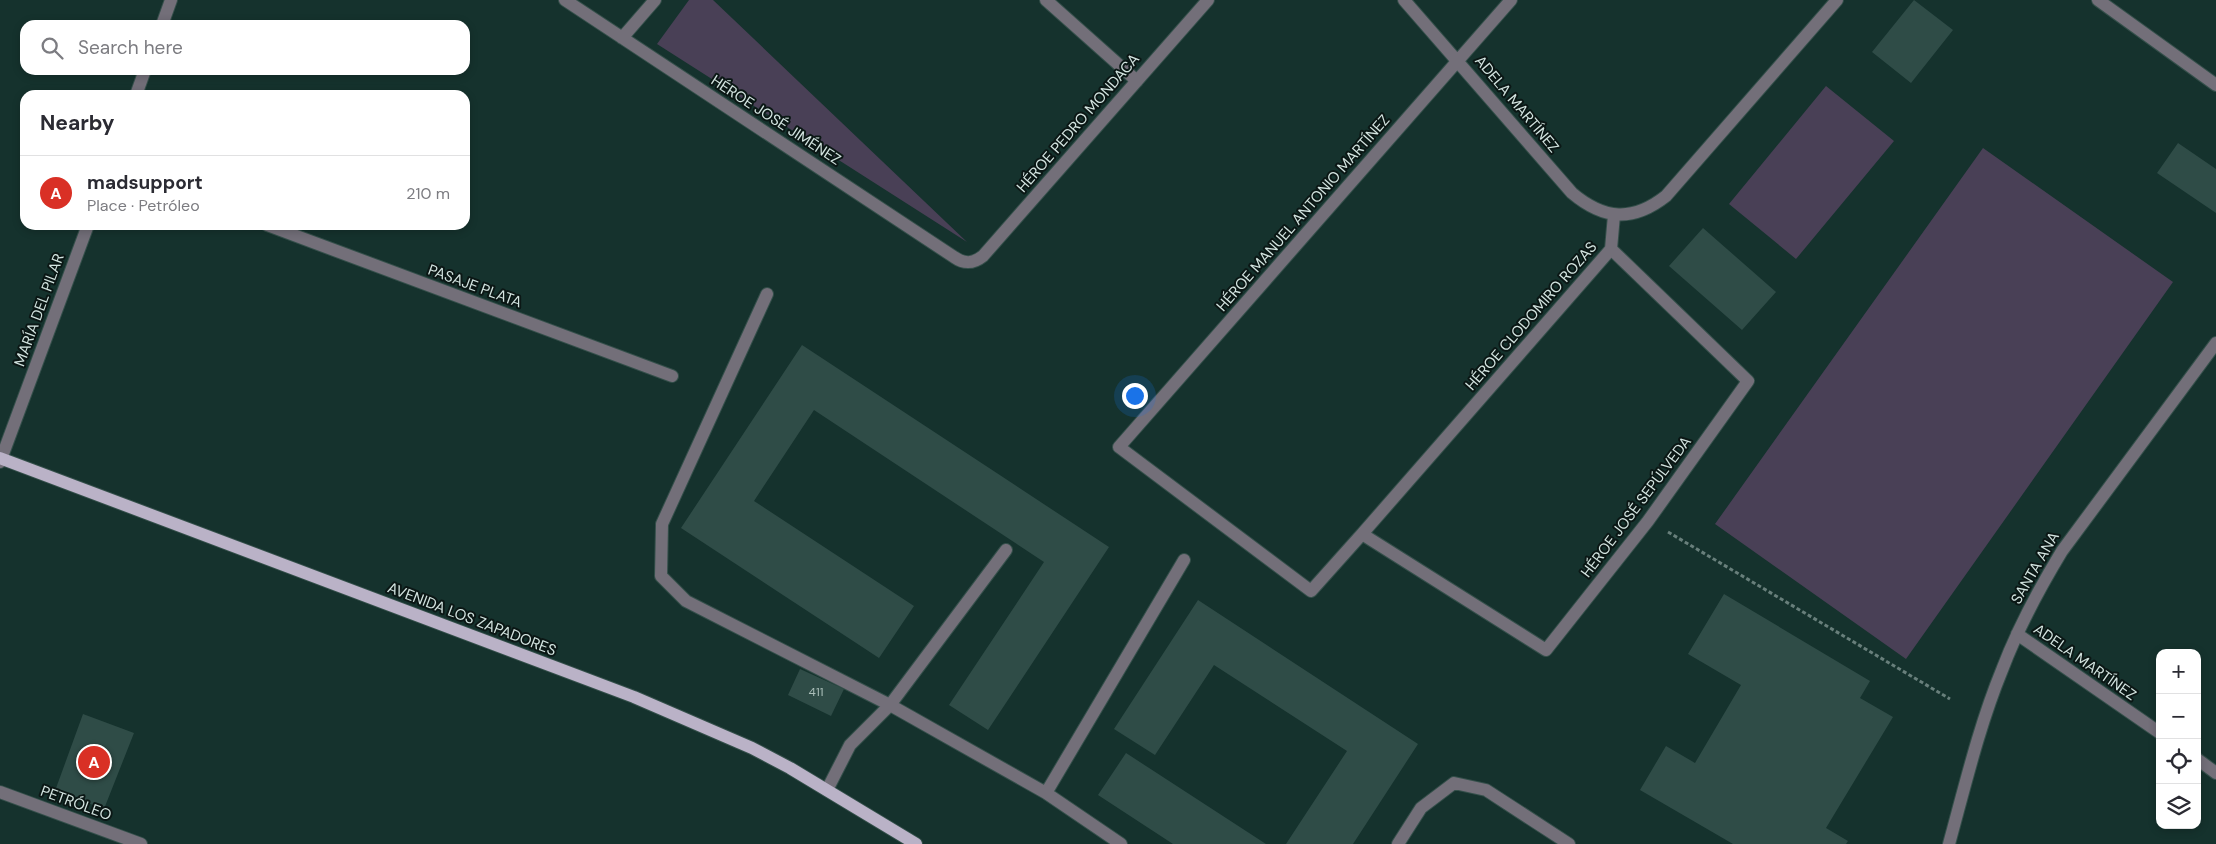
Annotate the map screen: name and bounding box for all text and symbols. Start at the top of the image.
search box [20,20,470,75]
icon: search [38,34,66,62]
text: Search here [78,35,183,60]
street label: HÉROE PEDRO MONDACA [1012,49,1144,197]
street label: ADELA MARTÍNEZ [1470,51,1564,157]
street label: HÉROE JOSÉ JIMÉNEZ [707,70,845,170]
text: Nearby [40,109,114,137]
street label: HÉROE MANUEL ANTONIO MARTÍNEZ [1212,110,1394,316]
text: madsupport [87,170,203,195]
text: A [50,183,62,204]
text: 210 m [406,183,450,204]
text: Place · Petróleo [87,195,200,216]
street label: HÉROE CLODOMIRO ROZAS [1461,237,1601,395]
street label: MARÍA DEL PILAR [9,251,69,369]
street label: PASAJE PLATA [425,260,525,312]
your location [1122,383,1148,409]
street label: HÉROE JOSÉ SEPÚLVEDA [1576,432,1696,582]
street label: SANTA ANA [2006,528,2064,608]
street label: AVENIDA LOS ZAPADORES [385,578,559,661]
street label: ADELA MARTÍNEZ [2030,619,2140,705]
map controls [2156,649,2201,829]
button: + [2156,649,2201,694]
house number: 411 [809,684,823,700]
button: − [2156,694,2201,739]
button: locate [2156,739,2201,784]
pin: A [78,743,110,781]
street label: PETRÓLEO [38,781,114,825]
button: layers [2156,784,2201,829]

